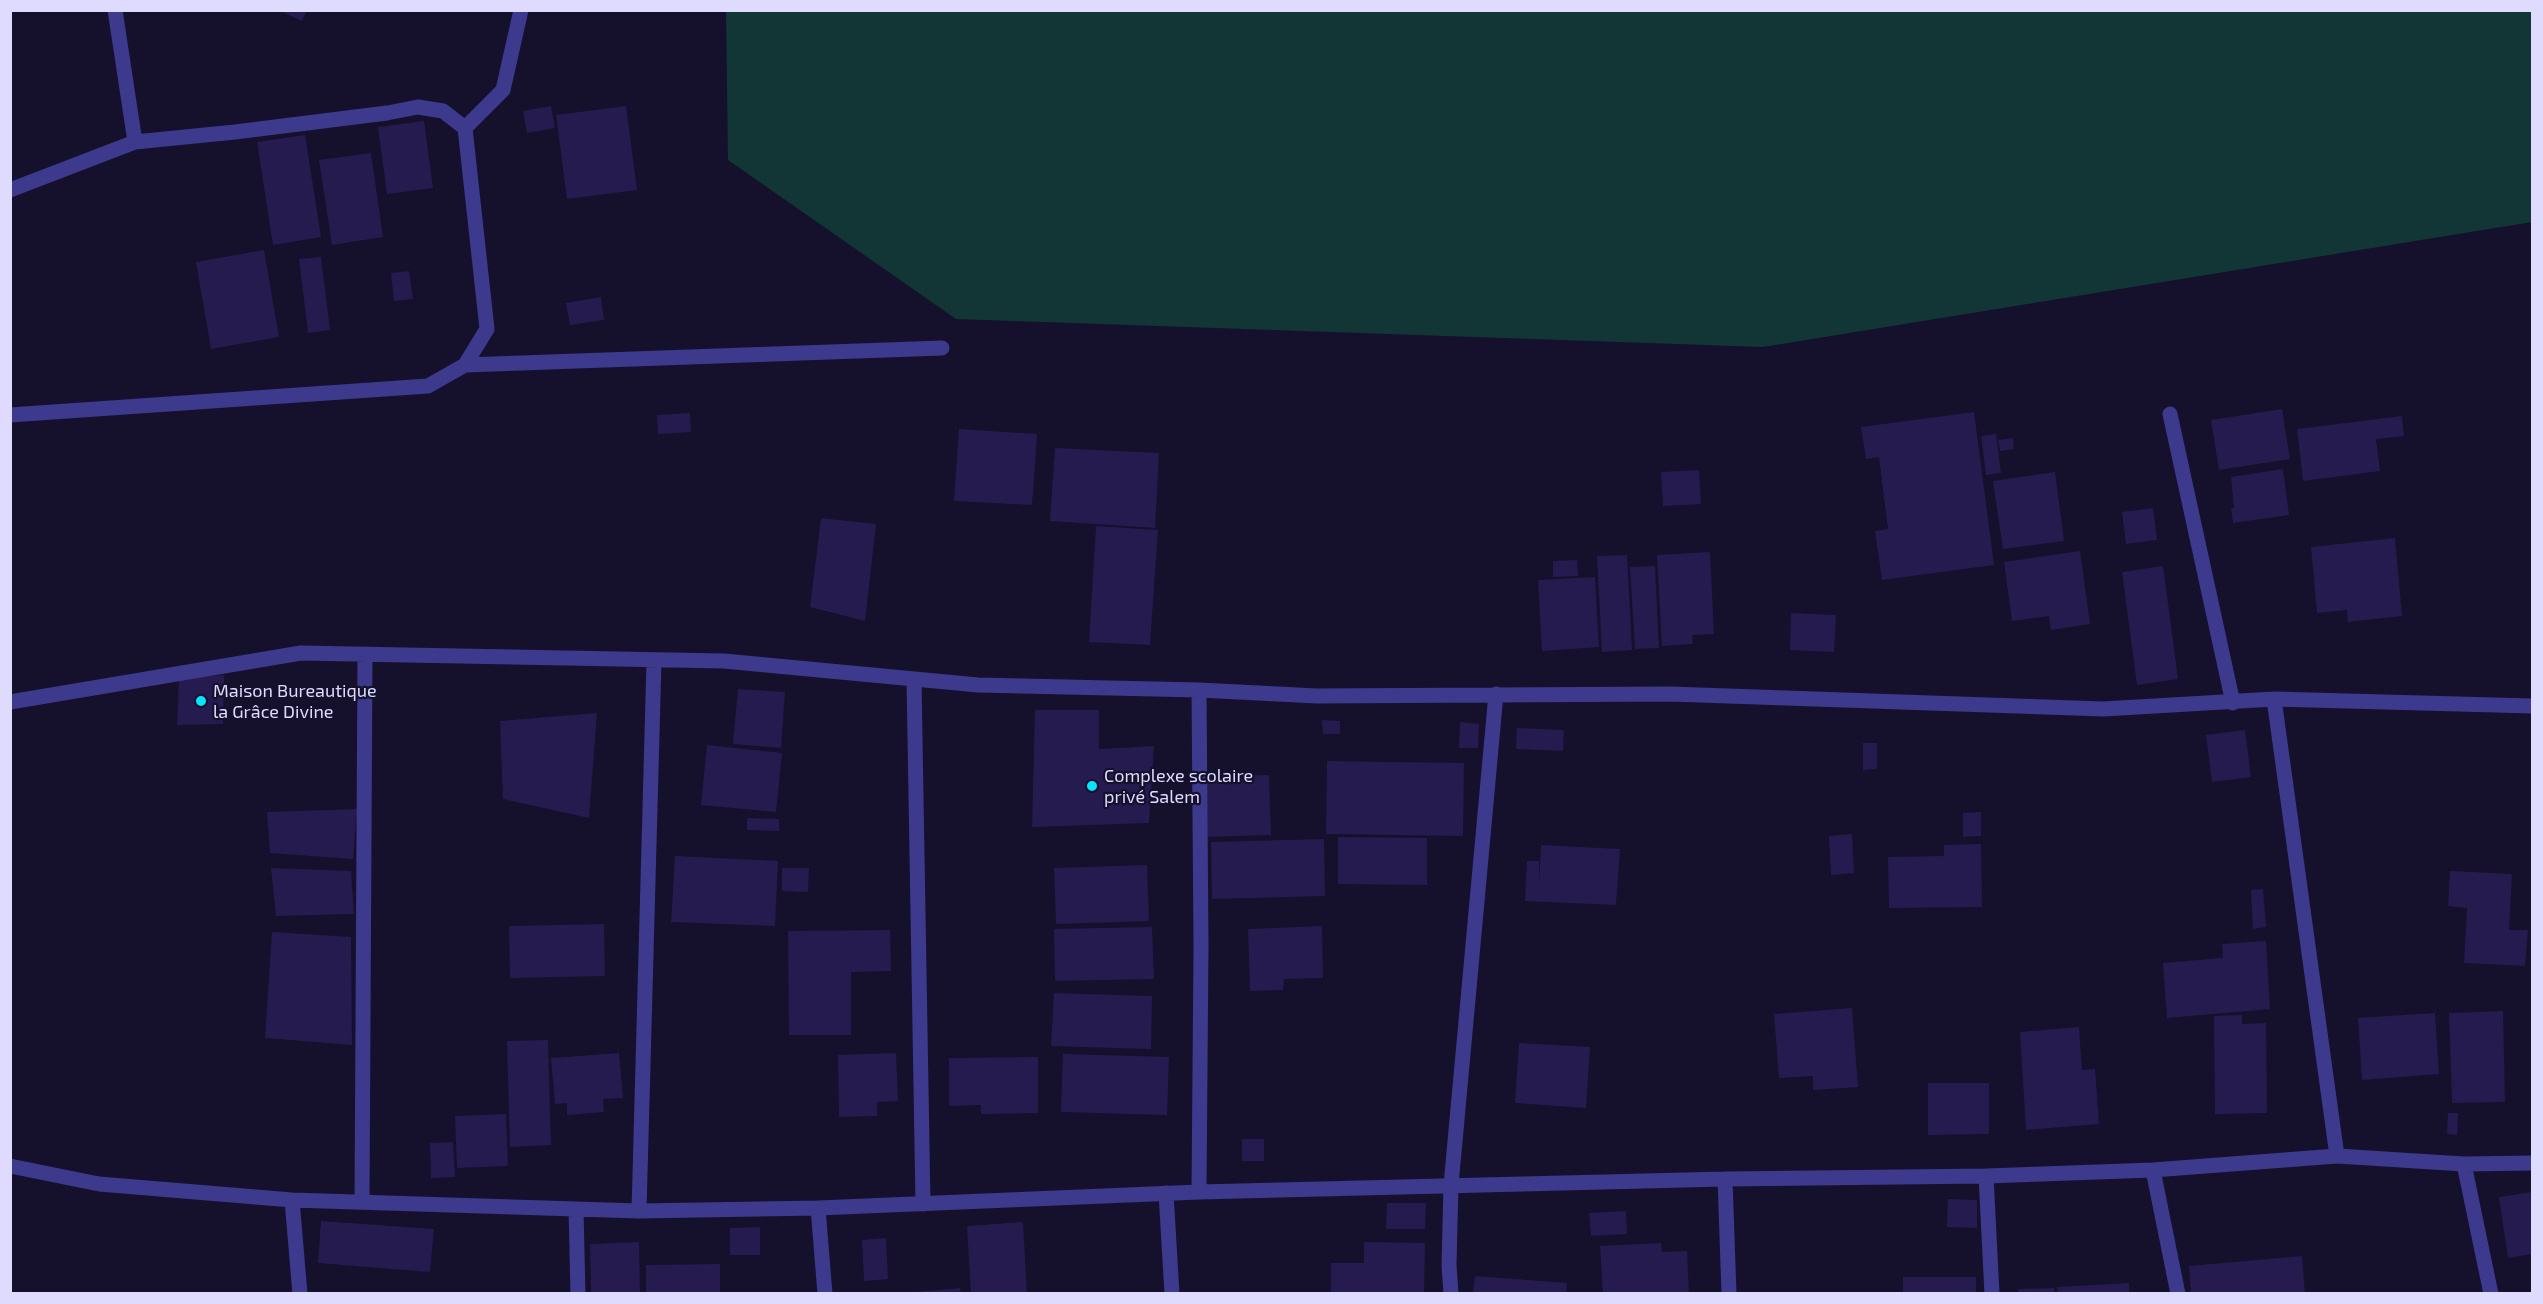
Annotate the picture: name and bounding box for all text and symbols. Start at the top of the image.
place label: Maison Bureautique la Grâce Divine [213,680,377,722]
marker: Maison Bureautique la Grâce Divine [194,694,208,708]
place label: Complexe scolaire privé Salem [1104,765,1253,808]
marker: Complexe scolaire privé Salem [1085,779,1099,793]

